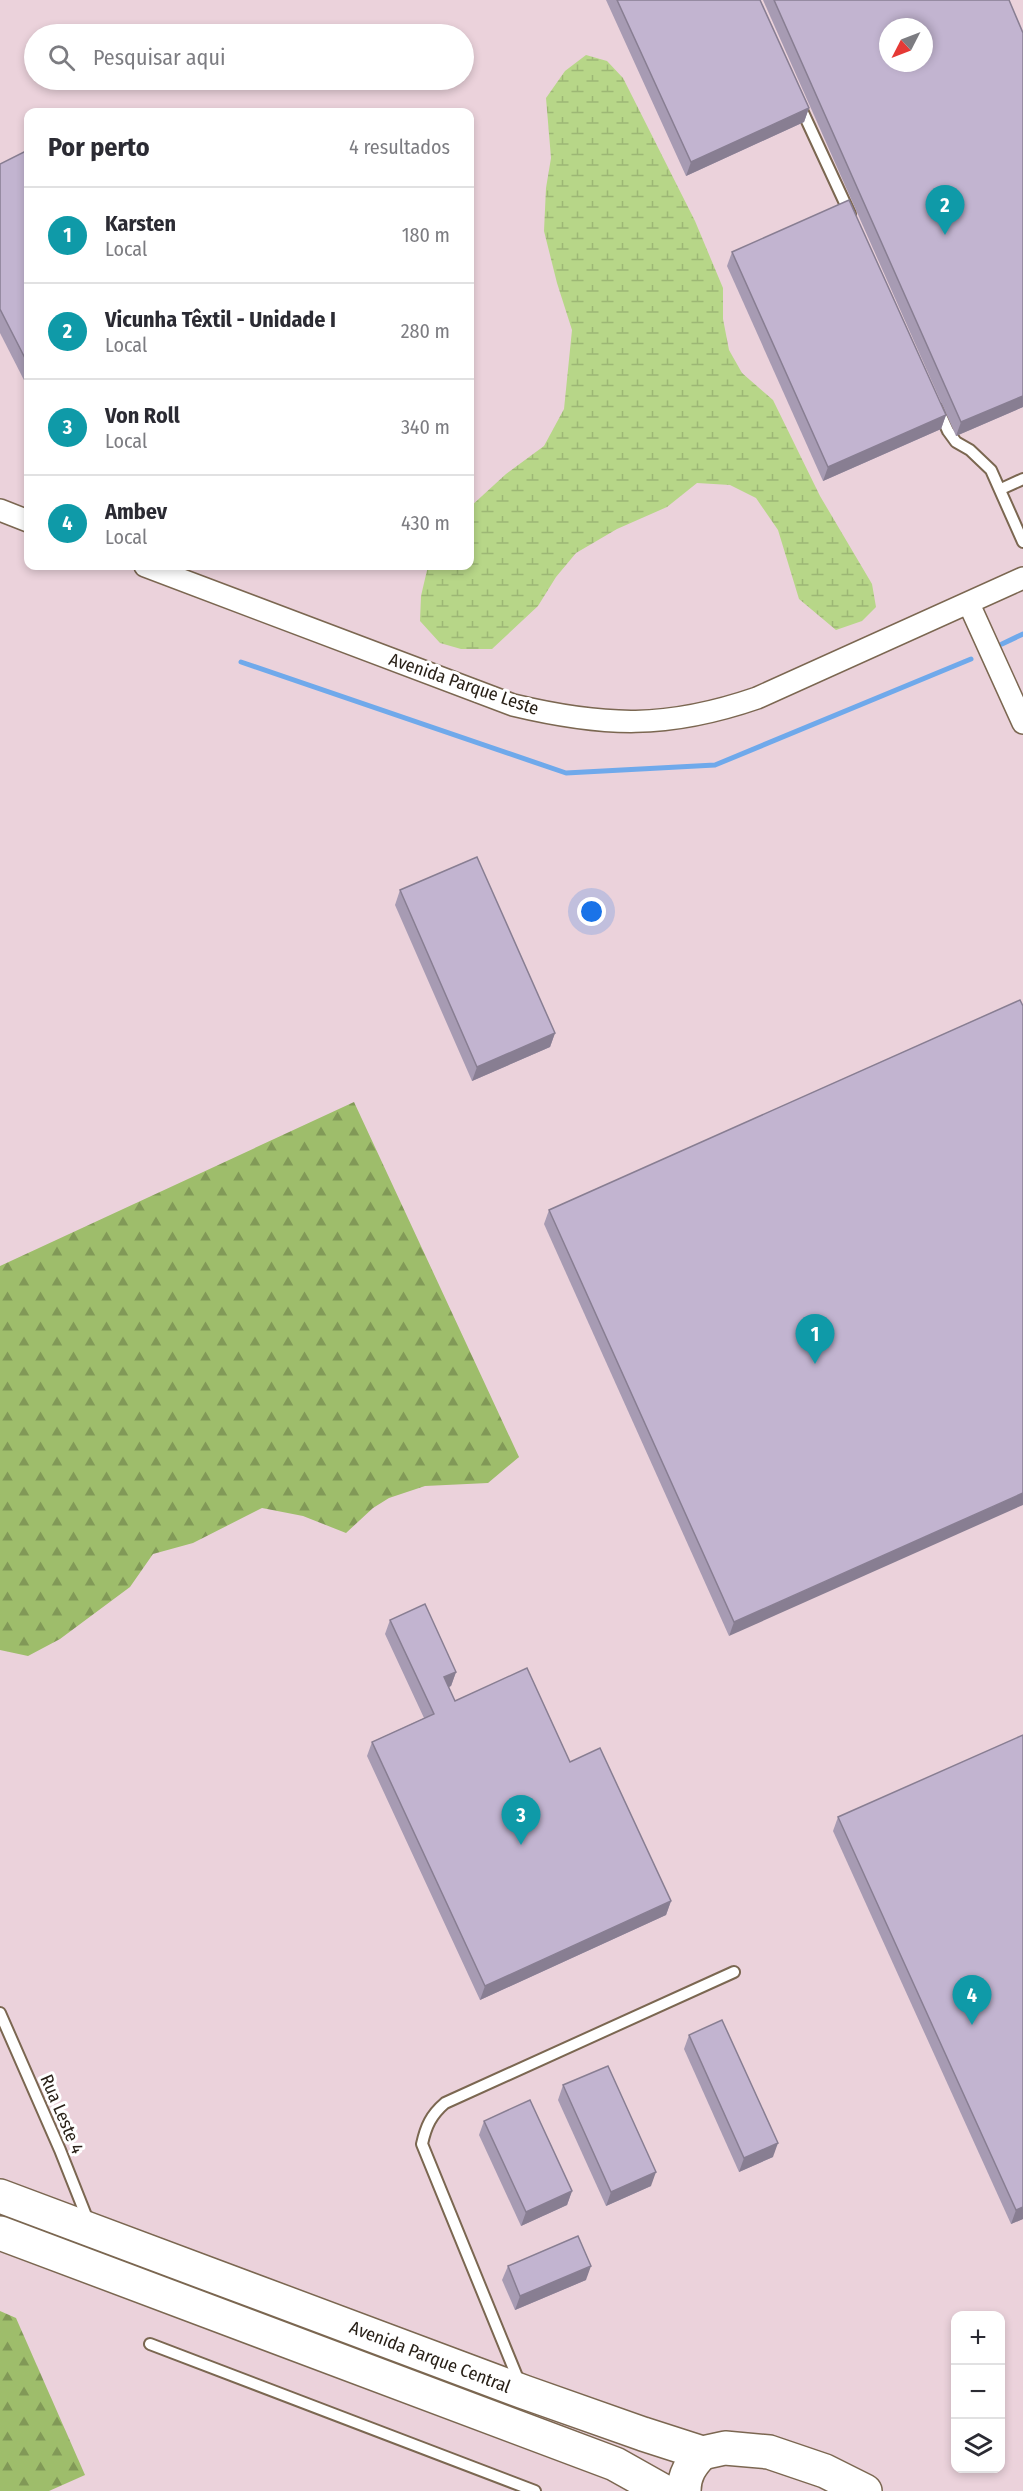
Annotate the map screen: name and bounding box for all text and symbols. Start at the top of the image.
north arrow [879,18,933,72]
search box [24,24,474,90]
icon: search [45,41,78,74]
text: Pesquisar aqui [93,44,225,71]
text: Por perto [48,132,150,163]
text: 4 resultados [349,135,450,159]
pin: 2 [926,186,964,235]
text: Karsten [105,210,176,237]
text: 1 [63,223,72,247]
text: 180 m [402,223,450,247]
text: Local [105,237,147,261]
text: Vicunha Têxtil - Unidade I [105,306,336,333]
text: 2 [63,319,72,343]
text: 280 m [401,319,450,343]
text: Local [105,333,147,357]
text: Von Roll [105,402,180,429]
text: 3 [63,415,72,439]
text: 340 m [401,415,450,439]
text: Local [105,429,147,453]
text: Ambev [105,498,167,525]
text: 4 [62,511,73,535]
text: 430 m [401,511,450,535]
text: Local [105,525,147,549]
street label: Avenida Parque Leste [386,648,542,720]
your location [577,897,606,926]
pin: 1 [796,1314,834,1364]
pin: 3 [502,1796,540,1845]
pin: 4 [952,1976,992,2025]
street label: Rua Leste 4 [35,2071,89,2157]
map controls [951,2311,1005,2473]
button: + [951,2311,1005,2365]
street label: Avenida Parque Central [346,2316,514,2398]
button: − [951,2365,1005,2419]
button: layers [951,2419,1005,2473]

